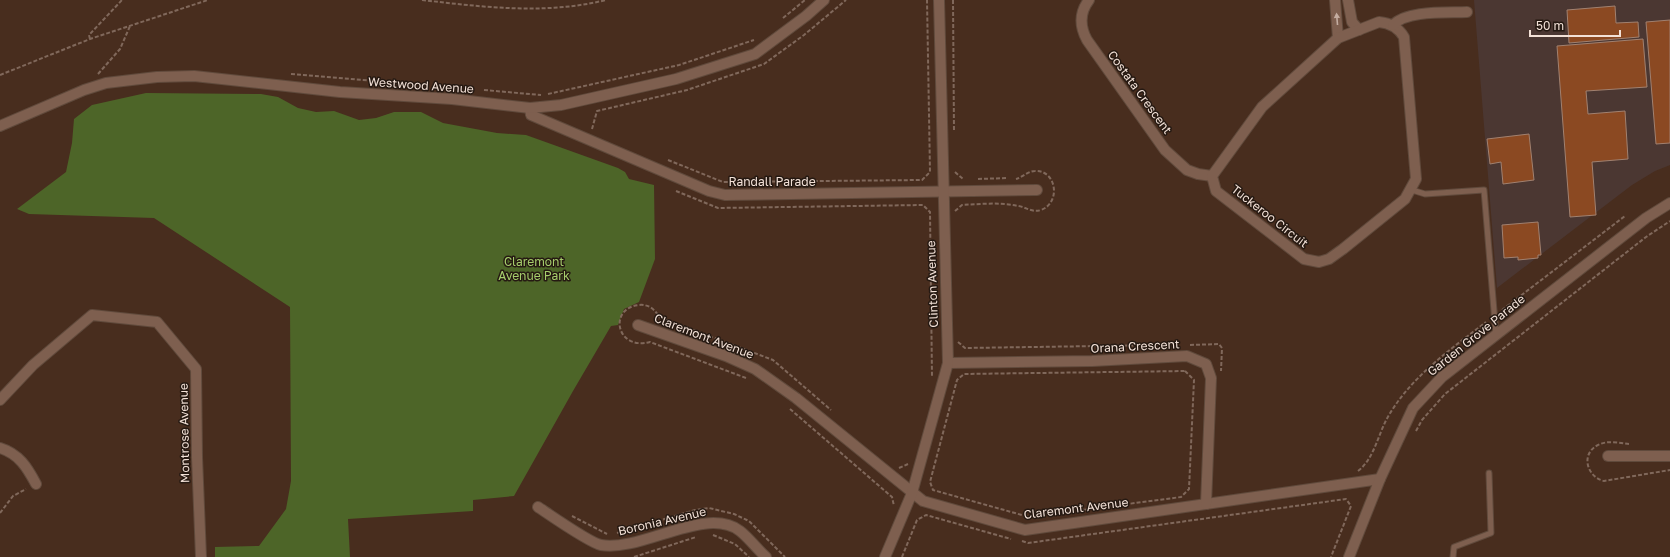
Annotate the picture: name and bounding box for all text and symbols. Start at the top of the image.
scale bar [1530,12,1620,38]
one-way arrow [1333,13,1340,25]
text: 50 m [1536,18,1564,33]
street label: Costata Crescent [1105,47,1175,137]
street label: Westwood Avenue [368,74,474,96]
street label: Randall Parade [728,174,816,189]
street label: Tuckeroo Circuit [1229,181,1312,251]
street label: Clinton Avenue [923,240,941,328]
park label: Claremont Avenue Park [498,254,570,283]
street label: Garden Grove Parade [1424,291,1528,379]
street label: Claremont Avenue [652,310,756,362]
street label: Orana Crescent [1090,336,1180,356]
street label: Montrose Avenue [176,383,192,483]
street label: Claremont Avenue [1023,494,1129,522]
street label: Boronia Avenue [617,504,707,538]

